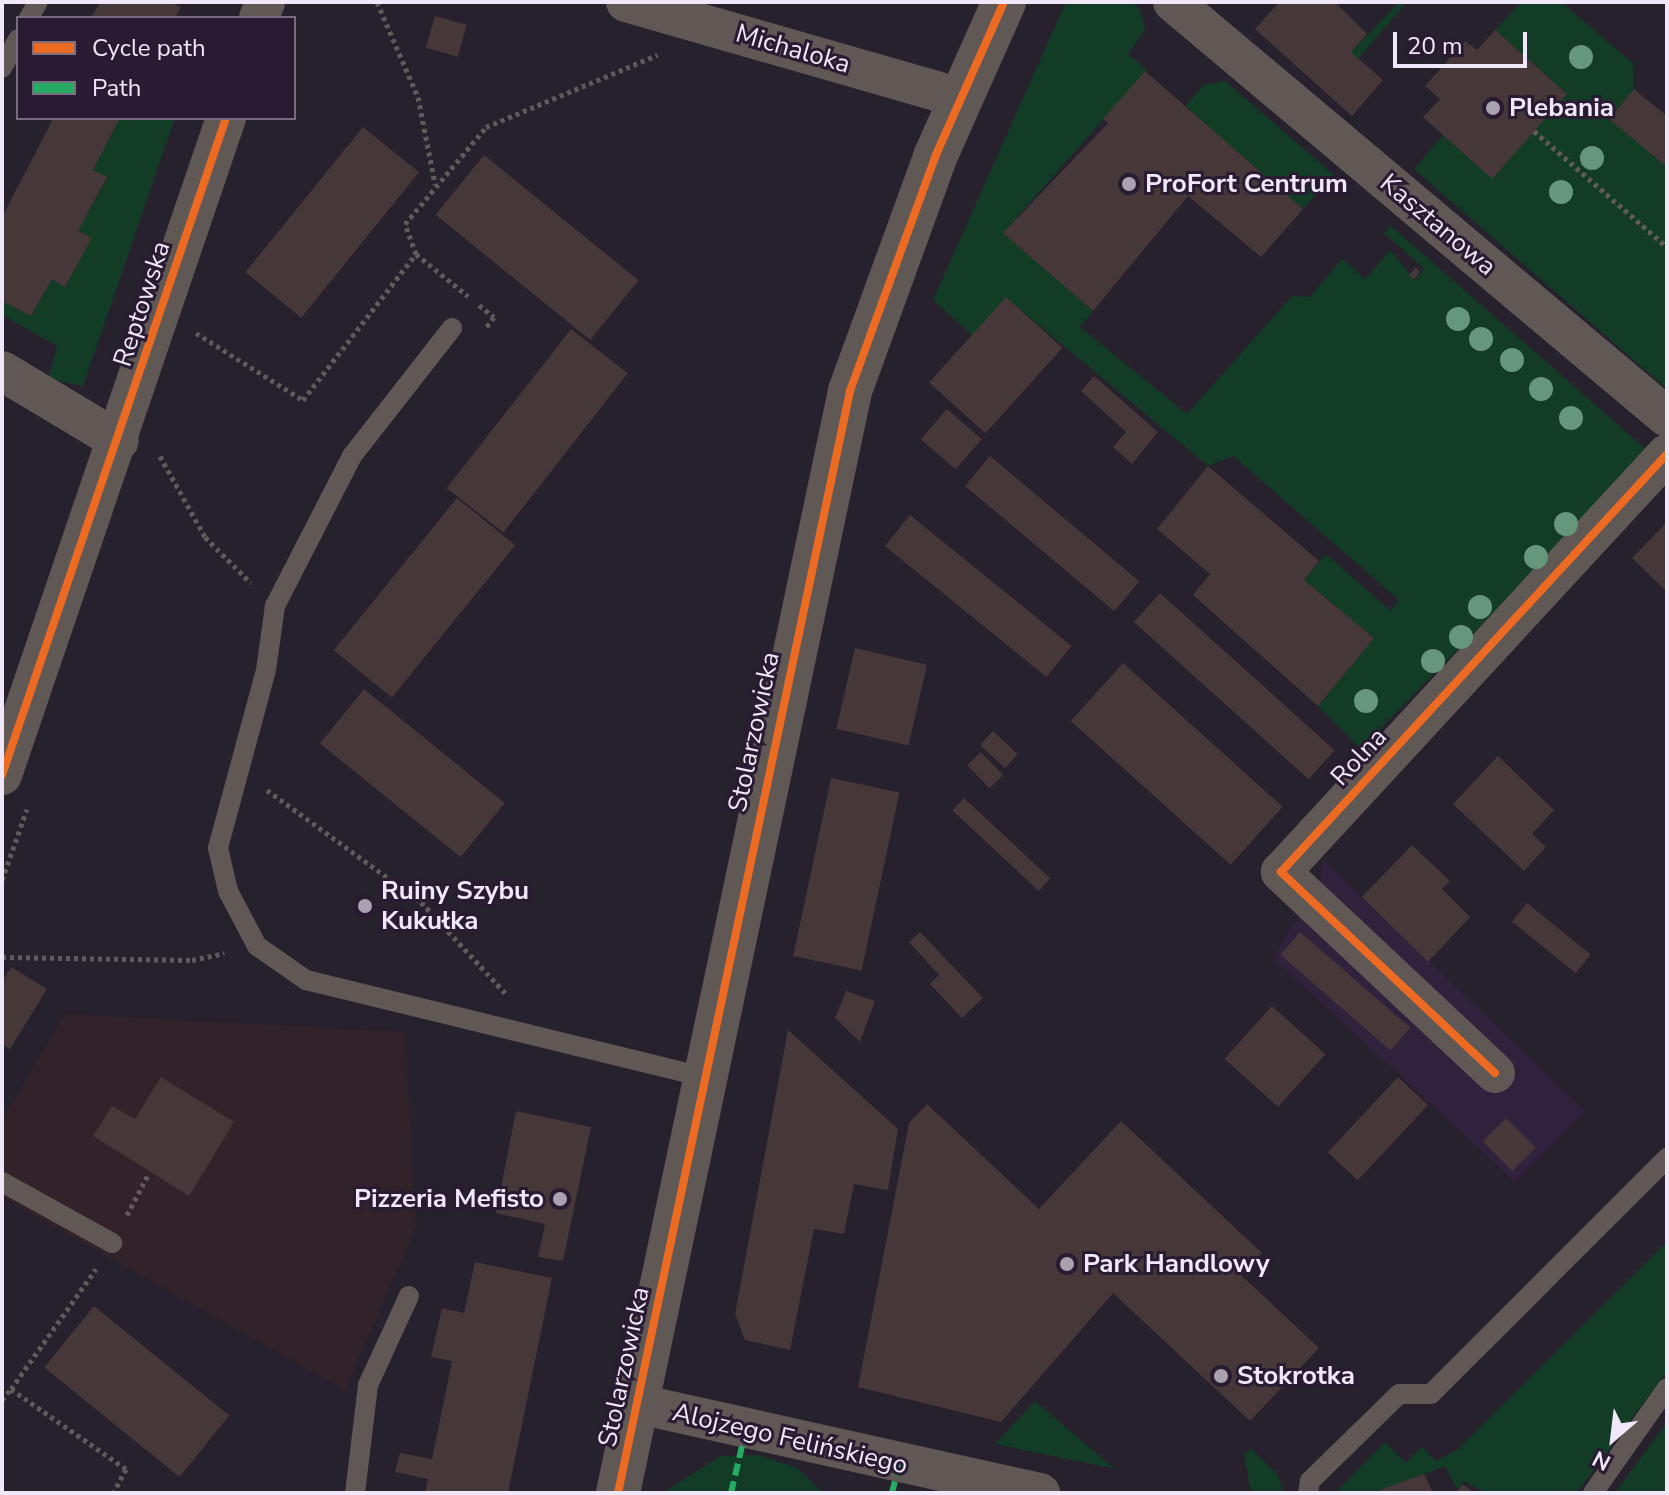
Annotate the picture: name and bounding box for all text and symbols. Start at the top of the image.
legend [16,16,296,120]
scale bar [1397,16,1531,66]
street label: Michaloka [732,18,854,80]
text: 20 m [1407,30,1463,62]
text: Cycle path [92,32,206,64]
text: Path [92,72,141,104]
place label: Plebania [1509,92,1614,124]
marker: Plebania [1484,99,1502,117]
street label: Kasztanowa [1374,167,1502,283]
place label: ProFort Centrum [1145,168,1348,200]
marker: ProFort Centrum [1120,175,1138,193]
street label: Reptowska [107,237,177,371]
street label: Stolarzowicka [722,649,786,815]
street label: Rolna [1324,722,1394,792]
place label: Ruiny Szybu Kukułka [381,875,529,936]
marker: Ruiny Szybu Kukułka [356,897,374,915]
place label: Pizzeria Mefisto [354,1183,544,1215]
marker: Pizzeria Mefisto [551,1190,569,1208]
place label: Park Handlowy [1083,1248,1270,1280]
marker: Park Handlowy [1058,1255,1076,1273]
street label: Stolarzowicka [592,1284,656,1450]
place label: Stokrotka [1237,1360,1355,1392]
marker: Stokrotka [1212,1367,1230,1385]
street label: Alojzego Felińskiego [669,1397,911,1481]
north arrow [1573,1399,1653,1479]
text: N [1587,1443,1616,1477]

